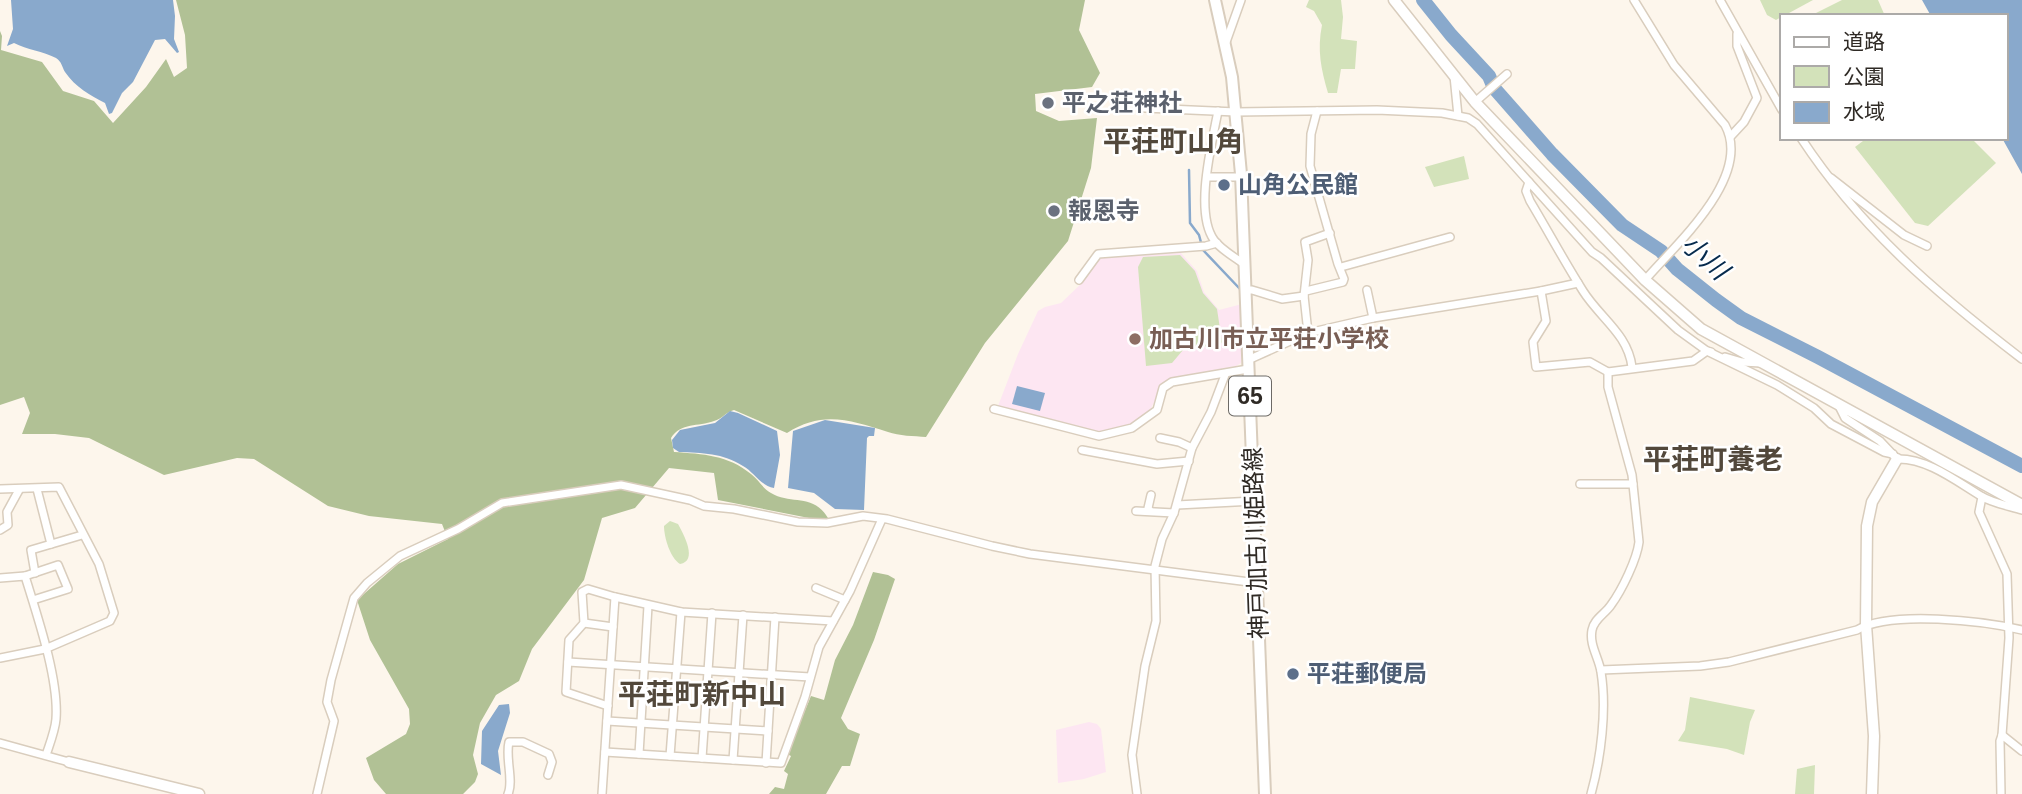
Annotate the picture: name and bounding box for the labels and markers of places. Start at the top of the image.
place label: 平之荘神社 [1062,89,1182,116]
marker: 平之荘神社 [1040,95,1056,111]
place label: 山角公民館 [1238,171,1358,198]
marker: 山角公民館 [1216,177,1232,193]
place label: 報恩寺 [1068,197,1140,224]
marker: 報恩寺 [1046,203,1062,219]
place label: 加古川市立平荘小学校 [1149,325,1389,352]
marker: 加古川市立平荘小学校 [1127,331,1143,347]
place label: 平荘郵便局 [1307,660,1427,687]
marker: 平荘郵便局 [1285,666,1301,682]

